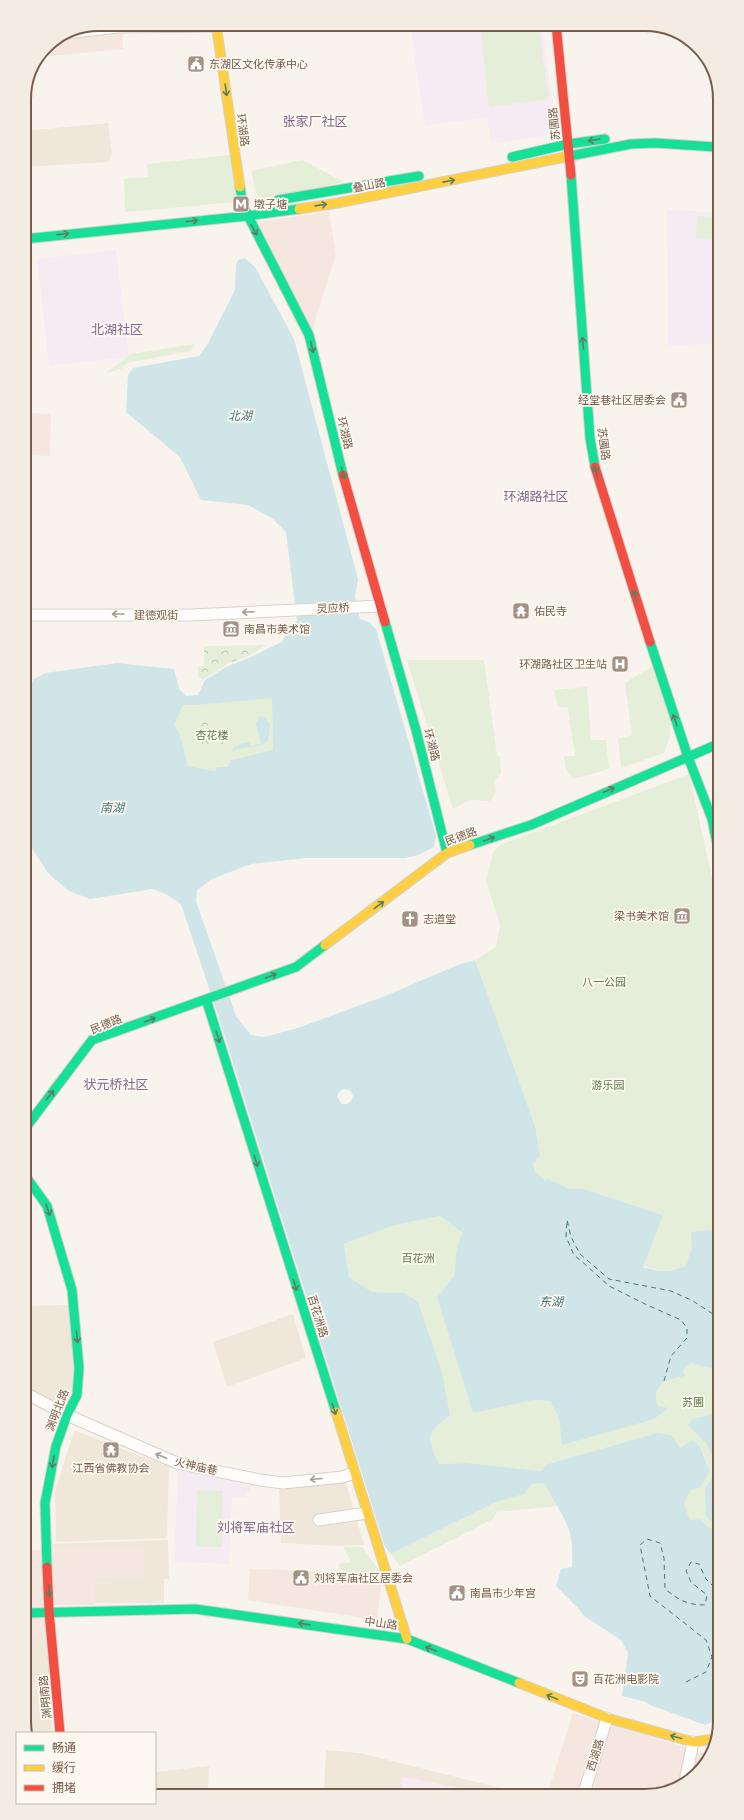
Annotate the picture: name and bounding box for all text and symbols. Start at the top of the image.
public building icon: 东湖区文化传承中心 [186,54,206,74]
place label: 东湖区文化传承中心 [209,57,308,71]
one-way arrow [222,83,230,96]
street label: 苏圃路 [545,107,563,141]
street label: 环湖路 [234,113,252,147]
district label: 张家厂社区 [282,113,348,130]
one-way arrow [588,136,601,144]
street label: 叠山路 [351,175,387,195]
one-way arrow [442,176,455,184]
metro station icon: 墩子塘 [231,194,251,214]
place label: 墩子塘 [254,197,287,211]
one-way arrow [315,201,328,209]
one-way arrow [185,218,198,225]
one-way arrow [251,224,259,236]
one-way arrow [56,230,69,238]
district label: 北湖社区 [91,321,143,338]
one-way arrow [580,337,587,350]
one-way arrow [308,340,316,353]
public building icon: 经堂巷社区居委会 [669,390,689,410]
place label: 经堂巷社区居委会 [578,393,666,407]
water label: 北湖 [228,408,254,424]
street label: 环湖路 [334,415,356,451]
street label: 苏圃路 [595,427,613,461]
one-way arrow [340,466,347,479]
one-way arrow [592,466,599,479]
district label: 环湖路社区 [503,488,569,505]
one-way arrow [631,590,638,603]
street label: 灵应桥 [316,600,350,616]
temple icon: 佑民寺 [511,601,531,621]
place label: 佑民寺 [534,604,567,618]
street label: 建德观街 [134,608,178,622]
one-way arrow [242,608,255,616]
one-way arrow [112,610,125,618]
museum icon: 南昌市美术馆 [221,619,241,639]
place label: 南昌市美术馆 [244,622,310,636]
hospital icon: 环湖路社区卫生站 [610,654,630,674]
place label: 环湖路社区卫生站 [519,657,607,671]
one-way arrow [671,714,679,726]
street label: 环湖路 [421,727,443,763]
park label: 杏花楼 [196,728,229,742]
one-way arrow [603,786,615,794]
water label: 南湖 [100,800,126,816]
street label: 民德路 [443,824,479,848]
one-way arrow [482,834,494,842]
one-way arrow [373,900,384,909]
museum icon: 梁书美术馆 [672,906,692,926]
church icon: 志道堂 [400,909,420,929]
place label: 梁书美术馆 [614,909,669,923]
place label: 志道堂 [423,912,456,926]
one-way arrow [265,972,278,979]
park label: 八一公园 [582,975,626,989]
street label: 民德路 [88,1011,124,1037]
one-way arrow [144,1015,156,1023]
one-way arrow [214,1030,222,1042]
district label: 状元桥社区 [83,1076,149,1093]
park label: 游乐园 [592,1078,625,1092]
one-way arrow [46,1089,55,1100]
one-way arrow [253,1154,261,1166]
one-way arrow [45,1204,52,1217]
park label: 百花洲 [402,1251,435,1265]
one-way arrow [292,1278,299,1291]
street label: 百花洲路 [305,1293,331,1339]
water label: 东湖 [539,1294,565,1310]
one-way arrow [73,1330,80,1343]
street label: 渊明北路 [43,1387,71,1433]
park label: 苏圃 [682,1395,704,1409]
one-way arrow [331,1402,338,1415]
temple icon: 江西省佛教协会 [101,1440,121,1460]
one-way arrow [156,1452,168,1459]
street label: 火神庙巷 [173,1454,219,1478]
one-way arrow [49,1455,57,1468]
place label: 江西省佛教协会 [73,1461,150,1475]
one-way arrow [310,1476,323,1483]
district label: 刘将军庙社区 [217,1519,295,1536]
public building icon: 刘将军庙社区居委会 [291,1568,311,1588]
place label: 刘将军庙社区居委会 [314,1571,413,1585]
public building icon: 南昌市少年宫 [447,1583,467,1603]
one-way arrow [45,1584,52,1597]
place label: 南昌市少年宫 [470,1586,536,1600]
street label: 中山路 [364,1614,398,1632]
one-way arrow [298,1620,311,1628]
one-way arrow [426,1644,438,1652]
theatre icon: 百花洲电影院 [570,1669,590,1689]
place label: 百花洲电影院 [593,1672,659,1686]
street label: 渊明南路 [36,1674,54,1720]
one-way arrow [547,1692,559,1700]
legend [16,1732,156,1804]
one-way arrow [669,1733,682,1740]
street label: 西湖路 [583,1737,607,1773]
text: 畅通 [52,1740,76,1756]
text: 缓行 [52,1760,76,1776]
text: 拥堵 [52,1780,76,1796]

